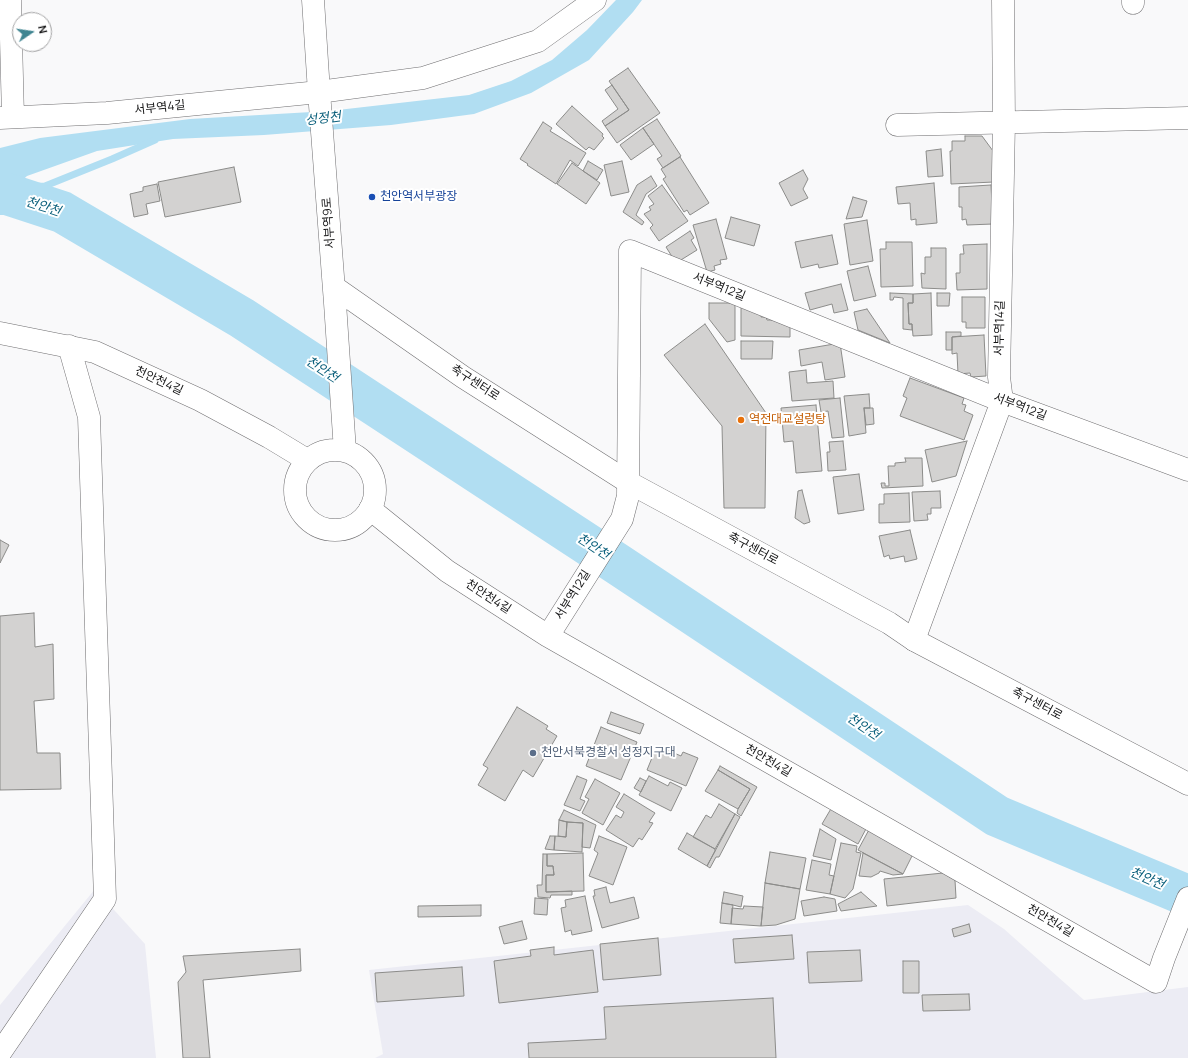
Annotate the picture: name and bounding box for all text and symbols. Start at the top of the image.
north arrow [12,12,52,52]
text: N [35,24,51,35]
street label: 서부역4길 [134,98,186,118]
water label: 성정천 [304,109,342,129]
place label: 천안역서부광장 [380,190,457,204]
marker: 천안역서부광장 [367,192,377,202]
water label: 천안천 [24,194,62,220]
street label: 서부역9로 [320,197,338,249]
street label: 서부역12길 [690,270,748,304]
street label: 서부역14길 [992,300,1008,356]
water label: 천안천 [303,354,341,386]
street label: 축구센터로 [448,362,502,404]
street label: 천안천4길 [133,364,185,398]
street label: 서부역12길 [991,390,1049,424]
place label: 역전대교설렁탕 [749,413,826,427]
marker: 역전대교설렁탕 [736,415,746,425]
street label: 축구센터로 [725,530,781,568]
water label: 천안천 [574,531,612,563]
street label: 서부역12길 [552,568,594,622]
street label: 천안천4길 [463,577,513,617]
street label: 축구센터로 [1009,685,1065,723]
water label: 천안천 [844,711,882,743]
street label: 천안천4길 [742,742,794,780]
place label: 천안서북경찰서 성정지구대 [541,746,676,760]
marker: 천안서북경찰서 성정지구대 [528,748,538,758]
water label: 천안천 [1127,865,1167,893]
street label: 천안천4길 [1024,902,1076,940]

